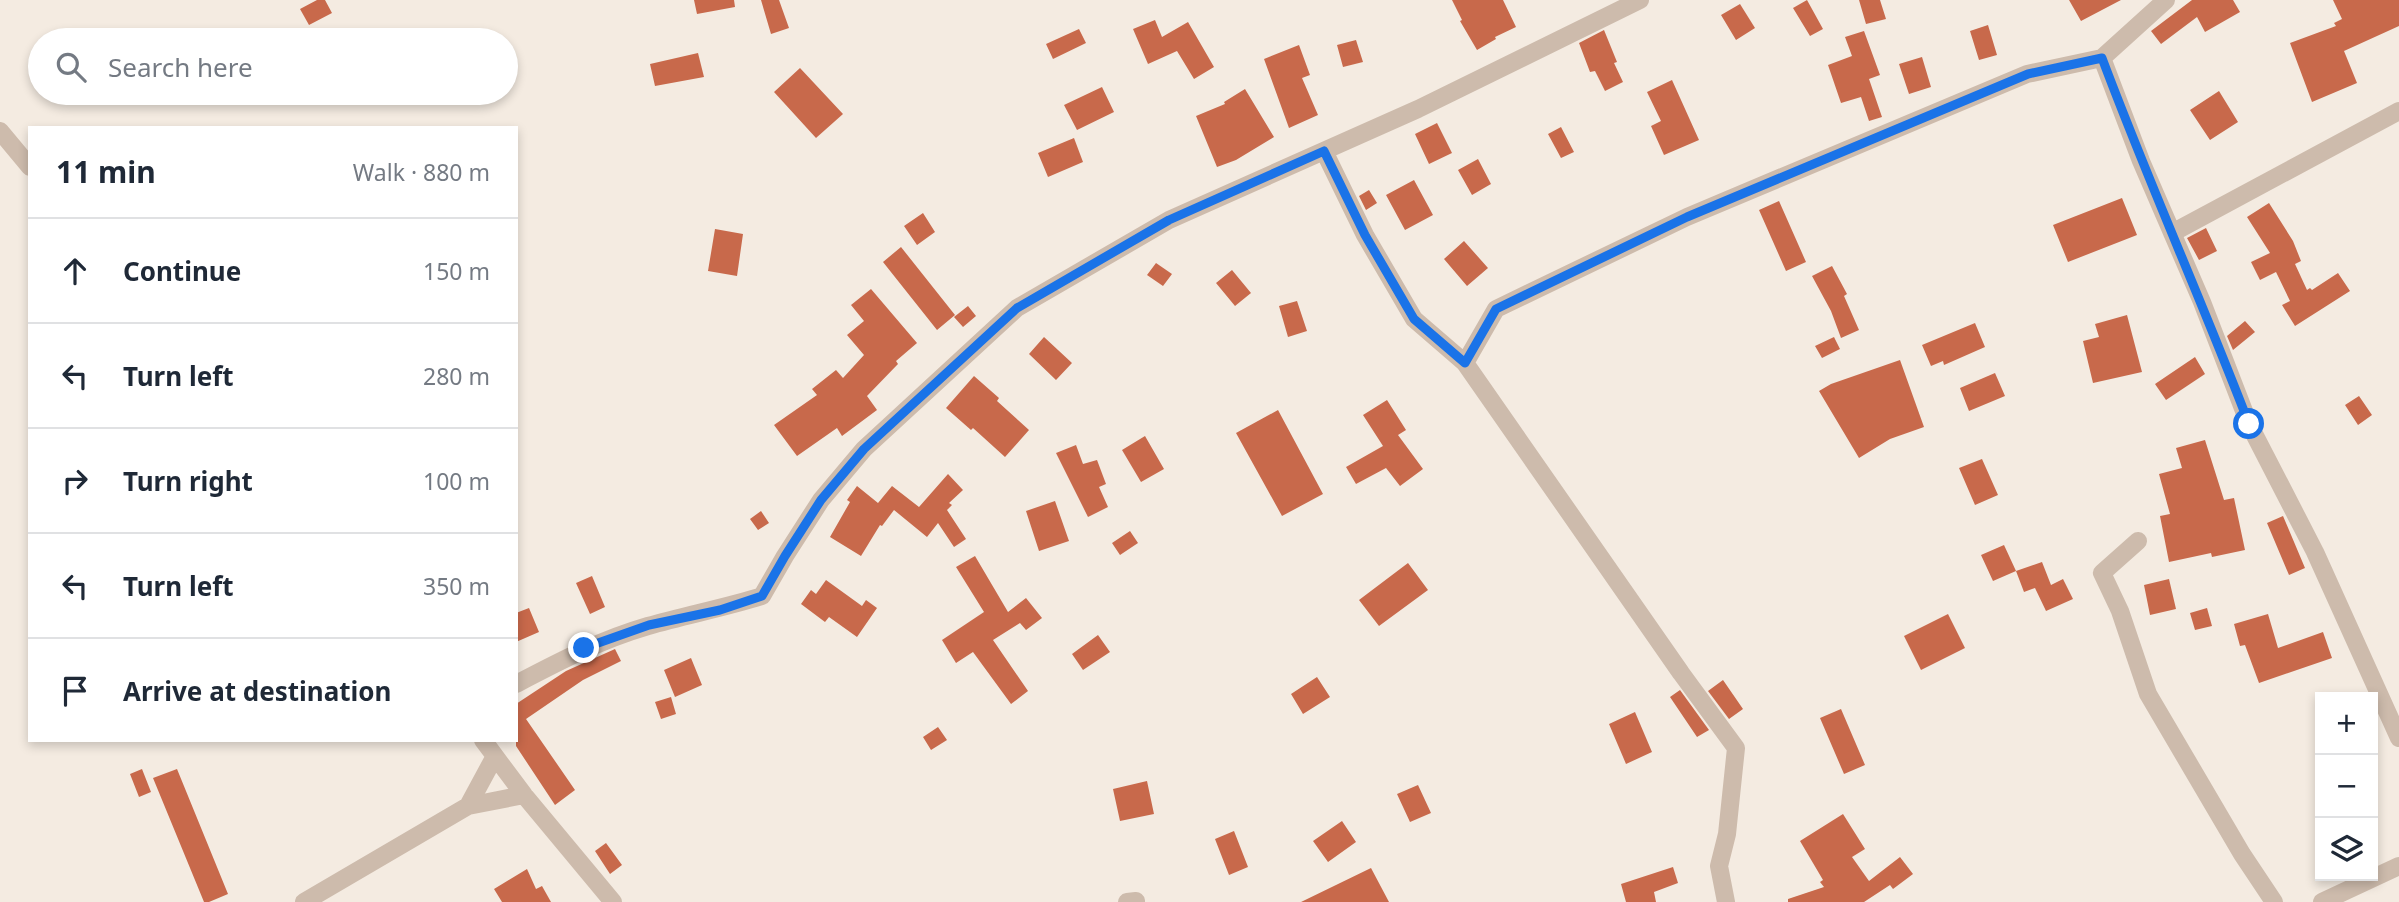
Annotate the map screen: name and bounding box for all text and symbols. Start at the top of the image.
search box [28,28,518,105]
icon: search [52,48,90,86]
text: Search here [108,49,253,85]
text: 11 min [56,151,156,192]
text: Walk · 880 m [353,156,490,188]
icon: ahead [56,252,94,290]
text: Continue [123,253,241,289]
text: 150 m [423,255,490,287]
icon: left [56,357,94,395]
text: Turn left [123,358,234,394]
text: 280 m [423,360,490,392]
route start [2233,408,2264,439]
icon: right [56,462,94,500]
text: Turn right [123,463,253,499]
text: 100 m [423,465,490,497]
icon: left [56,567,94,605]
text: Turn left [123,568,234,604]
text: 350 m [423,570,490,602]
route end [568,632,599,663]
icon: arrive [56,672,94,710]
text: Arrive at destination [123,673,392,709]
map controls [2315,692,2378,881]
button: + [2315,692,2378,755]
button: − [2315,755,2378,818]
button: layers [2315,818,2378,881]

